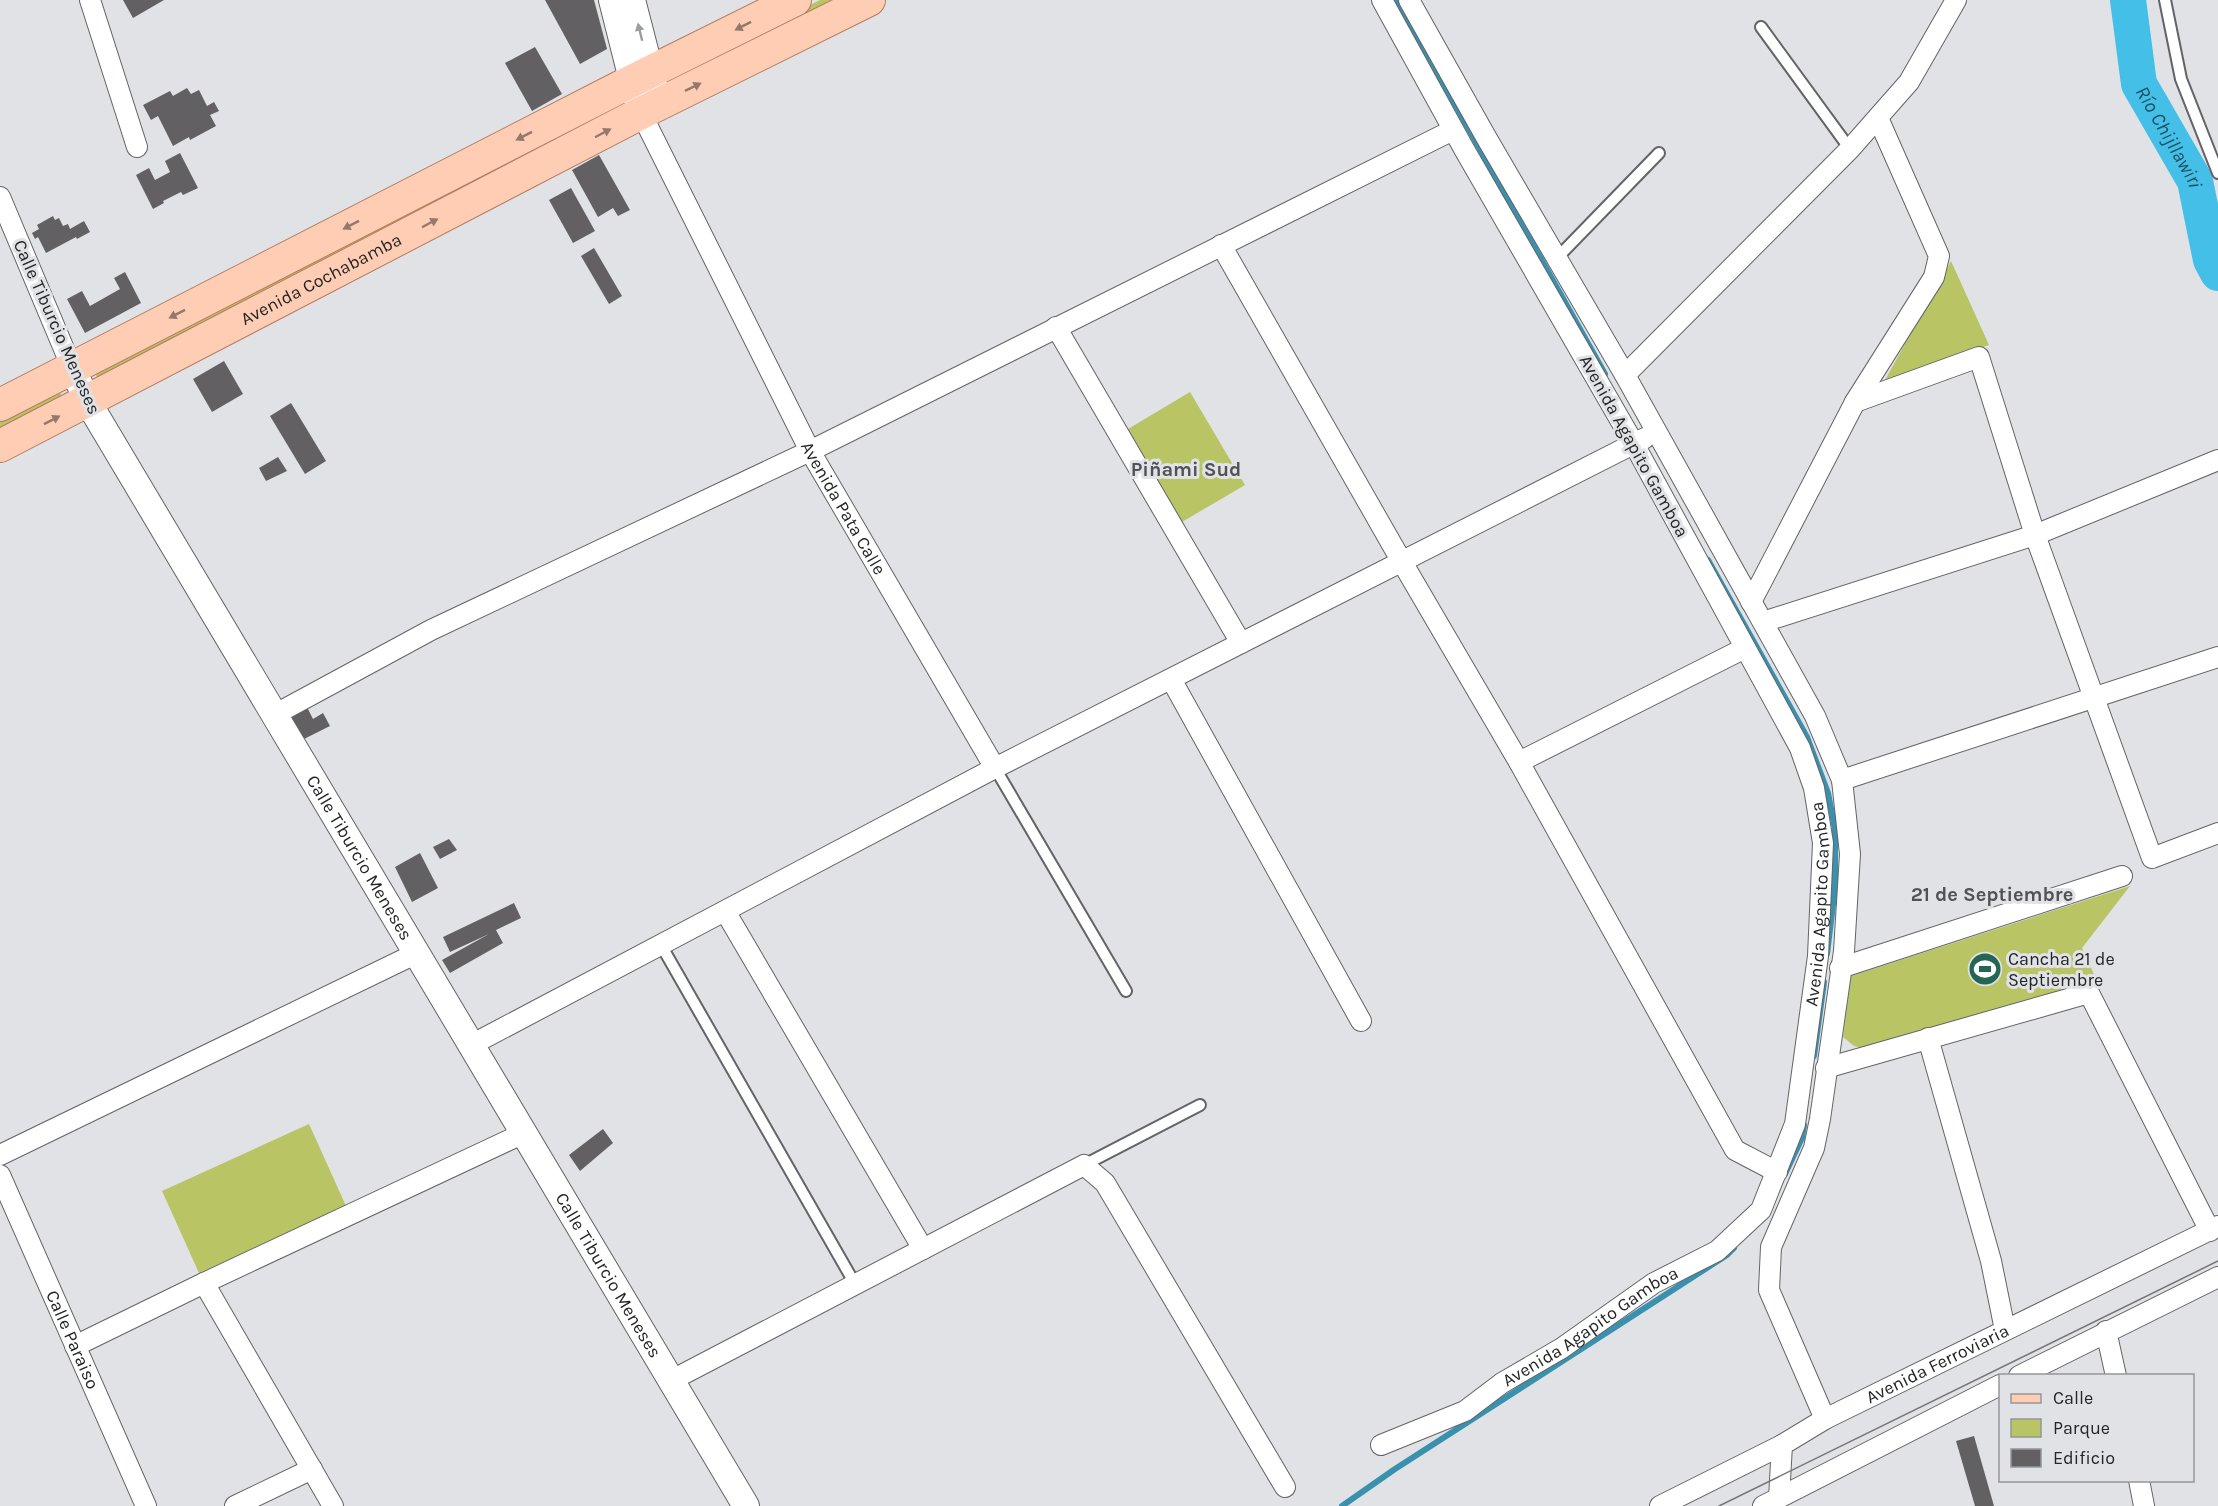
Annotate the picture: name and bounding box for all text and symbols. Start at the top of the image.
one-way arrow [734,21,752,31]
one-way arrow [635,22,644,40]
one-way arrow [685,82,702,91]
water label: Río Chijllawiri [2131,82,2207,190]
one-way arrow [595,128,612,138]
one-way arrow [516,131,533,141]
one-way arrow [422,218,439,228]
one-way arrow [342,220,359,230]
street label: Avenida Cochabamba [237,228,405,330]
street label: Calle Tiburcio Meneses [9,236,105,418]
one-way arrow [169,309,186,319]
street label: Avenida Agapito Gamboa [1575,351,1693,541]
one-way arrow [44,415,61,425]
street label: Avenida Pata Calle [796,438,891,579]
district label: Piñami Sud [1131,458,1241,481]
street label: Calle Tiburcio Meneses [302,771,417,944]
street label: Avenida Agapito Gamboa [1800,800,1835,1008]
district label: 21 de Septiembre [1911,883,2073,906]
place label: Cancha 21 de Septiembre [2008,948,2115,991]
sports icon: Cancha 21 de Septiembre [1967,951,2003,987]
street label: Calle Tiburcio Meneses [551,1188,666,1362]
street label: Avenida Agapito Gamboa [1498,1262,1682,1391]
street label: Calle Paraiso [41,1287,104,1392]
street label: Avenida Ferroviaria [1862,1319,2013,1408]
legend [1999,1374,2194,1482]
text: Calle [2053,1387,2093,1409]
text: Parque [2053,1417,2110,1439]
text: Edificio [2053,1447,2115,1469]

